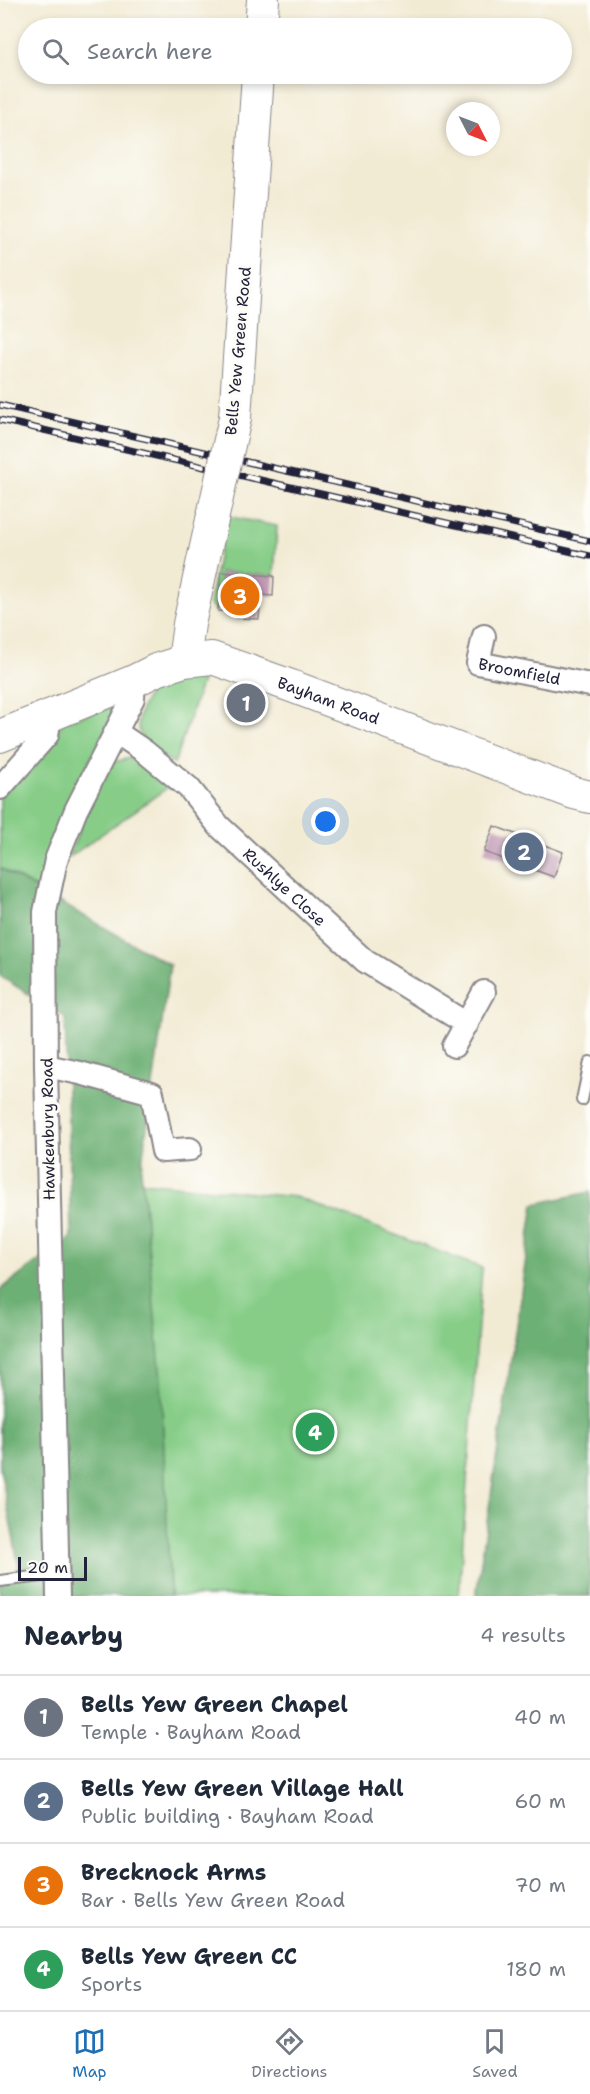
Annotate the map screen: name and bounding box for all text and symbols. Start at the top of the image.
search box [18,18,572,84]
icon: search [39,35,72,68]
text: Search here [87,37,213,66]
north arrow [446,102,500,156]
street label: Bells Yew Green Road [220,266,256,436]
pin: 3 [220,574,260,618]
street label: Broomfield [477,653,562,689]
street label: Bayham Road [275,672,383,729]
pin: 1 [226,680,266,726]
your location [311,807,340,836]
pin: 2 [504,830,544,874]
street label: Rushlye Close [239,843,331,930]
street label: Hawkenbury Road [36,1057,60,1201]
pin: 4 [296,1410,334,1454]
scale bar [18,1554,87,1582]
text: 20 m [27,1557,68,1578]
text: Nearby [24,1618,123,1653]
text: 4 results [480,1622,566,1648]
text: Bells Yew Green Chapel [81,1690,348,1719]
text: 1 [39,1704,48,1730]
text: 40 m [514,1704,566,1730]
text: Temple · Bayham Road [81,1719,301,1745]
text: Bells Yew Green Village Hall [81,1774,404,1803]
text: 2 [37,1788,51,1814]
text: 60 m [514,1788,566,1814]
text: Public building · Bayham Road [81,1803,374,1829]
text: Brecknock Arms [81,1858,266,1887]
text: 3 [37,1872,51,1898]
text: 70 m [514,1872,566,1898]
text: Bar · Bells Yew Green Road [81,1887,345,1913]
text: Bells Yew Green CC [81,1942,297,1971]
text: 4 [37,1956,51,1982]
text: 180 m [506,1956,566,1982]
text: Sports [81,1971,142,1997]
tab: Map [72,2025,107,2082]
tab: Directions [251,2025,328,2082]
tab: Saved [472,2025,518,2082]

